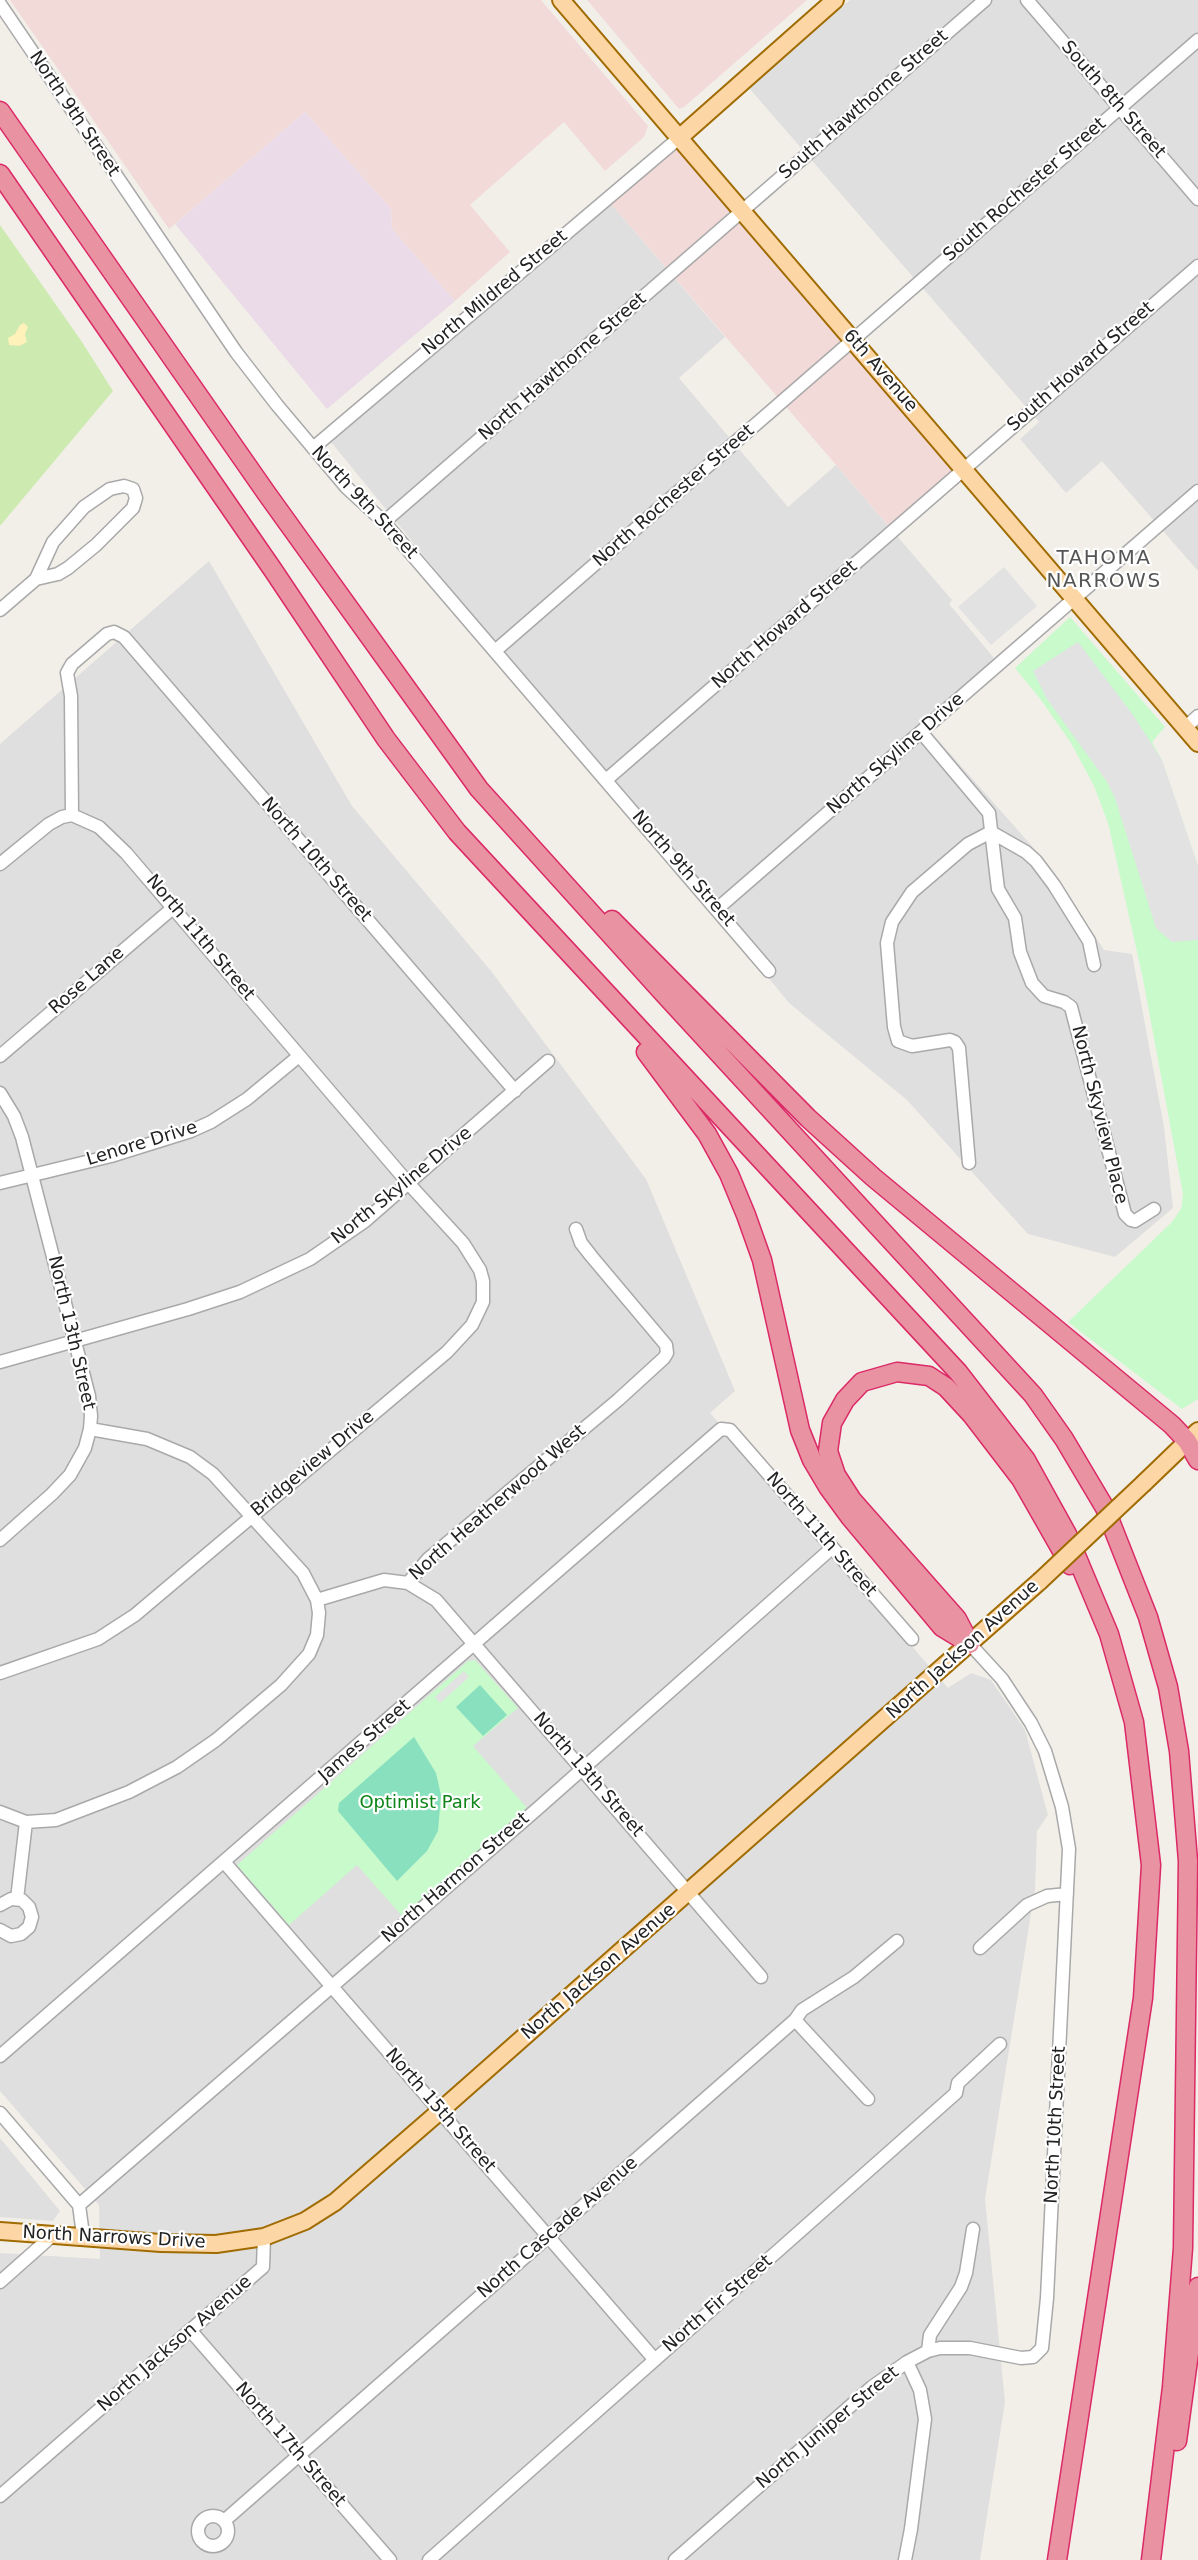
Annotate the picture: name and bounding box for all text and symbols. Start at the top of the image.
street label: South Hawthorne Street [775,26,953,184]
street label: South 8th Street [1056,37,1170,163]
street label: North 9th Street [24,47,124,181]
street label: South Rochester Street [939,113,1111,267]
street label: North Mildred Street [418,226,572,360]
street label: North Hawthorne Street [475,288,651,446]
street label: South Howard Street [1003,297,1159,437]
street label: 6th Avenue [838,325,922,417]
street label: North Rochester Street [589,420,759,572]
street label: North 9th Street [306,442,422,564]
district label: TAHOMA NARROWS [1046,547,1162,594]
street label: North Howard Street [708,556,862,694]
street label: North Skyline Drive [823,689,969,819]
street label: North 10th Street [256,793,376,927]
street label: North 9th Street [627,807,739,931]
street label: North 11th Street [141,871,259,1005]
street label: Rose Lane [45,943,129,1019]
street label: North Skyview Place [1066,1024,1132,1206]
street label: Lenore Drive [84,1117,200,1171]
street label: North Skyline Drive [328,1123,476,1249]
street label: North 13th Street [43,1254,99,1412]
street label: Bridgeview Drive [247,1406,379,1522]
street label: North Heatherwood West [405,1420,591,1586]
street label: North 11th Street [761,1468,881,1602]
street label: North Jackson Avenue [883,1576,1043,1724]
street label: James Street [315,1695,415,1787]
street label: North 13th Street [528,1708,648,1842]
park label: Optimist Park [359,1792,481,1814]
street label: North Harmon Street [378,1808,534,1948]
street label: North Jackson Avenue [518,1899,680,2045]
street label: North 15th Street [380,2044,500,2178]
street label: North 10th Street [1041,2046,1071,2204]
street label: North Cascade Avenue [474,2153,642,2303]
street label: North Narrows Drive [22,2222,206,2254]
street label: North Fir Street [659,2251,777,2357]
street label: North Jackson Avenue [94,2271,256,2417]
street label: North Juniper Street [752,2362,904,2494]
street label: North 17th Street [230,2378,350,2512]

